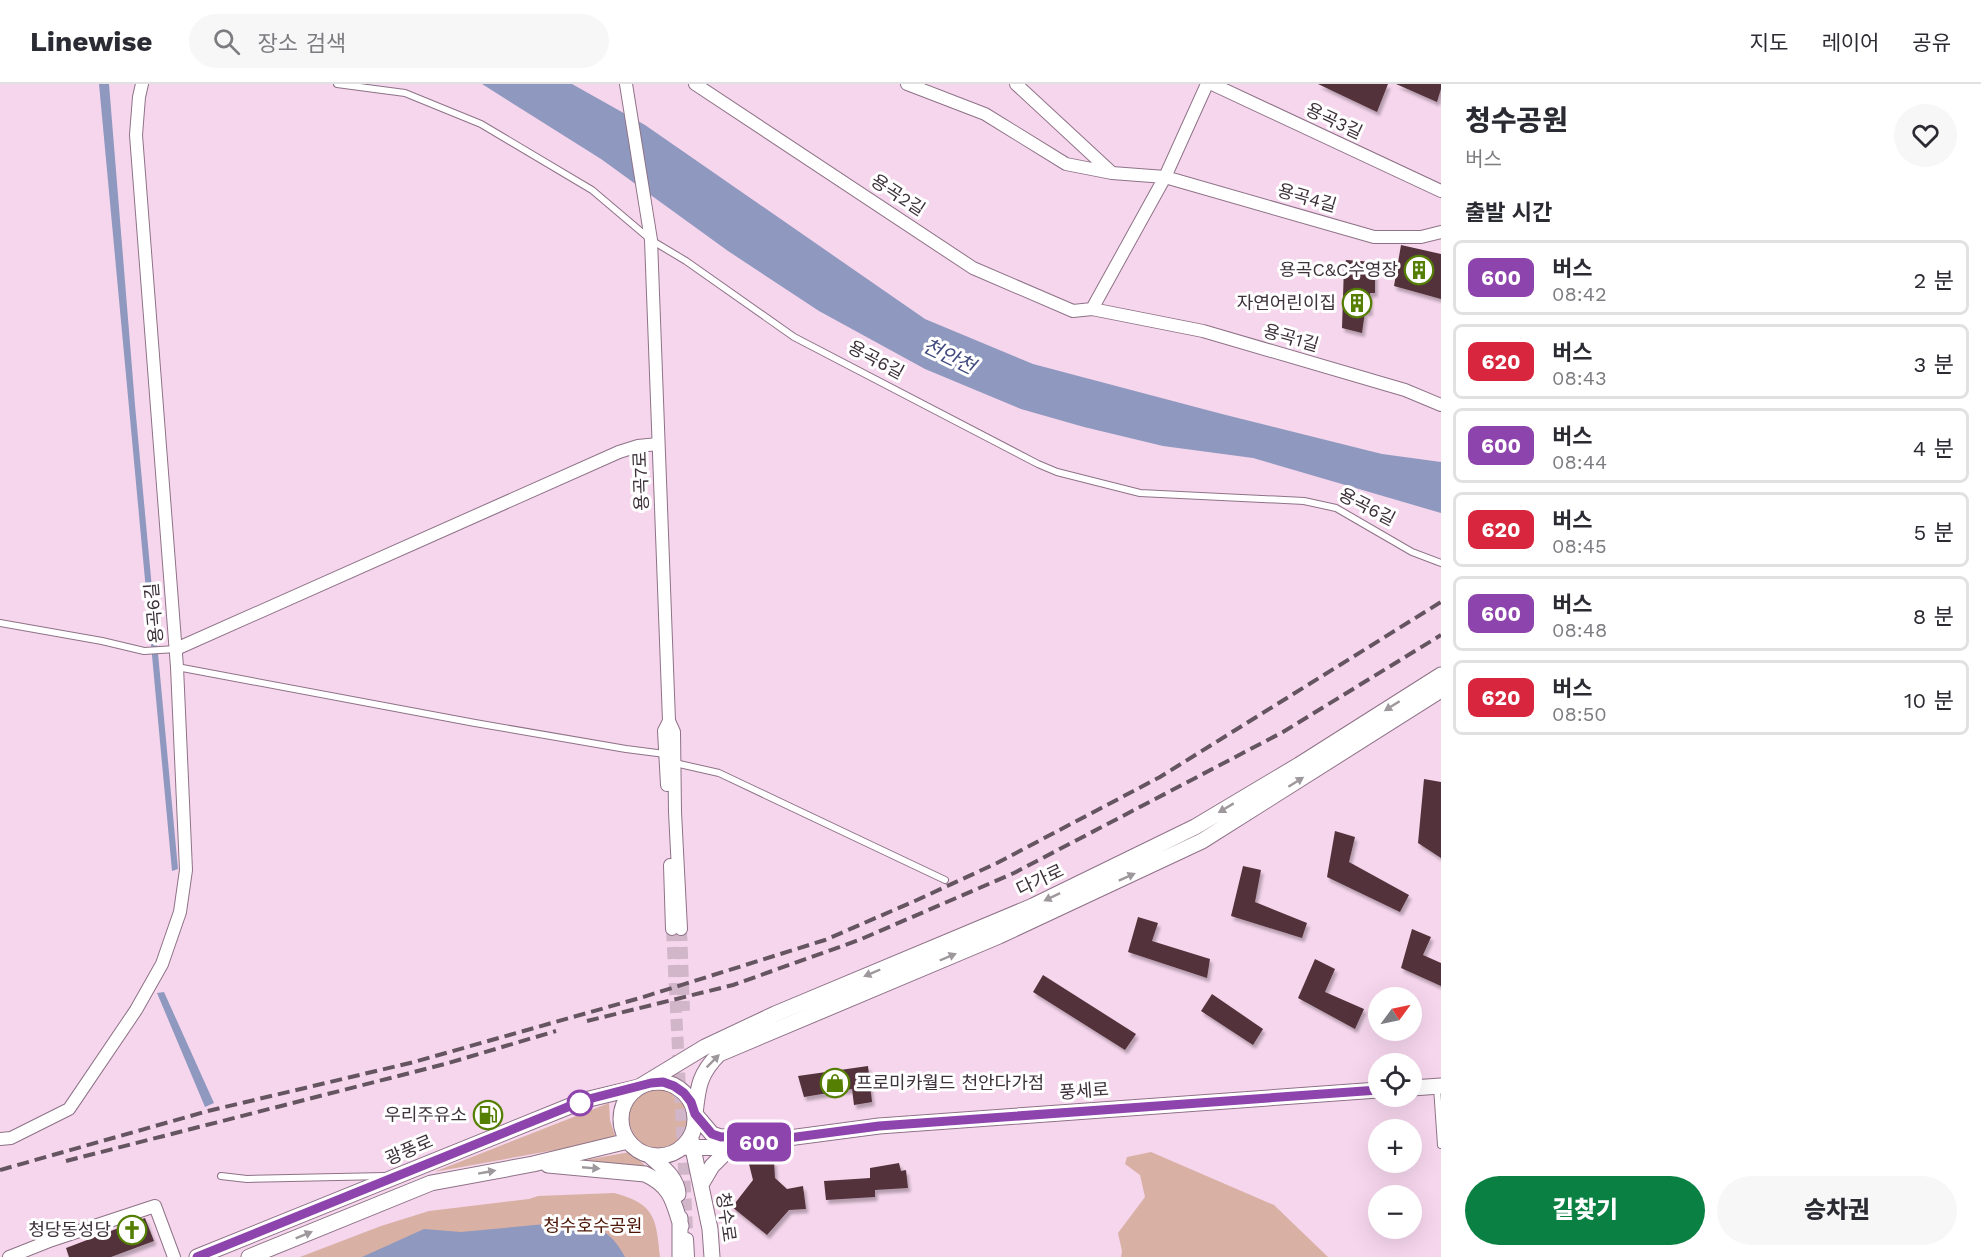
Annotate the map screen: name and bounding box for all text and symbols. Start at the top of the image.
search box [189,14,609,68]
text: Linewise [30,25,153,58]
icon: search [210,25,243,58]
text: 지도 [1750,30,1788,55]
text: 레이어 [1821,30,1879,55]
text: 공유 [1912,30,1951,55]
text: 장소 검색 [258,31,346,56]
street label: 용곡3길 [1302,98,1366,143]
text: 청수공원 [1465,104,1568,137]
button: heart [1894,104,1957,167]
text: 버스 [1465,147,1502,171]
street label: 용곡2길 [867,169,929,220]
street label: 용곡4길 [1275,179,1339,216]
text: 출발 시간 [1465,200,1552,225]
building icon: 용곡C&C수영장 [1403,254,1435,286]
text: 버스 [1552,256,1592,281]
place label: 용곡C&C수영장 [1279,259,1398,280]
text: 600 [1481,265,1521,290]
text: 2 분 [1913,268,1954,293]
text: 08:42 [1552,282,1607,306]
building icon: 자연어린이집 [1341,287,1373,319]
place label: 자연어린이집 [1237,292,1336,313]
street label: 용곡1길 [1261,320,1321,355]
water label: 천안천 [919,333,981,380]
street label: 용곡6길 [845,336,908,383]
text: 버스 [1552,340,1592,365]
text: 620 [1482,349,1520,374]
text: 3 분 [1913,352,1954,377]
text: 08:43 [1552,366,1607,390]
text: 버스 [1552,424,1592,449]
text: 600 [1481,433,1521,458]
text: 4 분 [1913,436,1954,461]
text: 08:44 [1552,450,1607,474]
street label: 용곡7로 [629,451,652,511]
street label: 용곡6길 [1335,483,1399,530]
text: 버스 [1552,508,1592,533]
text: 620 [1482,517,1520,542]
text: 5 분 [1913,520,1954,545]
text: 08:45 [1552,534,1607,558]
street label: 용곡6길 [140,582,167,644]
text: 버스 [1552,592,1592,617]
text: 600 [1481,601,1521,626]
text: 8 분 [1913,604,1954,629]
text: 08:48 [1552,618,1607,642]
text: 버스 [1552,676,1592,701]
text: 620 [1482,685,1520,710]
text: 10 분 [1904,688,1954,713]
one-way arrow [1384,700,1400,712]
text: 08:50 [1552,702,1607,726]
one-way arrow [1288,776,1304,787]
one-way arrow [1218,803,1234,814]
street label: 다가로 [1013,860,1067,900]
one-way arrow [1118,873,1135,882]
one-way arrow [1043,892,1060,901]
one-way arrow [940,952,958,962]
one-way arrow [863,968,881,978]
north arrow [1368,987,1422,1041]
map controls [1368,987,1422,1239]
button: locate [1368,1053,1422,1107]
one-way arrow [706,1054,720,1068]
shop icon: 프로미카월드 천안다가점 [819,1067,851,1099]
place label: 프로미카월드 천안다가점 [856,1072,1044,1093]
street label: 풍세로 [1058,1078,1109,1103]
unlabelled marker [567,1090,593,1116]
fuel station icon: 우리주유소 [472,1099,504,1131]
place label: 우리주유소 [384,1104,467,1125]
button: + [1368,1119,1422,1173]
line badge: 600 [724,1122,794,1162]
street label: 광풍로 [382,1130,436,1169]
text: 600 [739,1130,779,1155]
one-way arrow [581,1164,600,1173]
one-way arrow [478,1167,497,1176]
button: 길찾기 [1465,1176,1705,1245]
button: 승차권 [1717,1176,1957,1245]
button: − [1368,1185,1422,1239]
street label: 청수로 [713,1191,740,1243]
church icon: 청당동성당 [116,1214,148,1246]
park label: 청수호수공원 [543,1215,643,1236]
place label: 청당동성당 [28,1219,111,1240]
one-way arrow [295,1230,313,1240]

